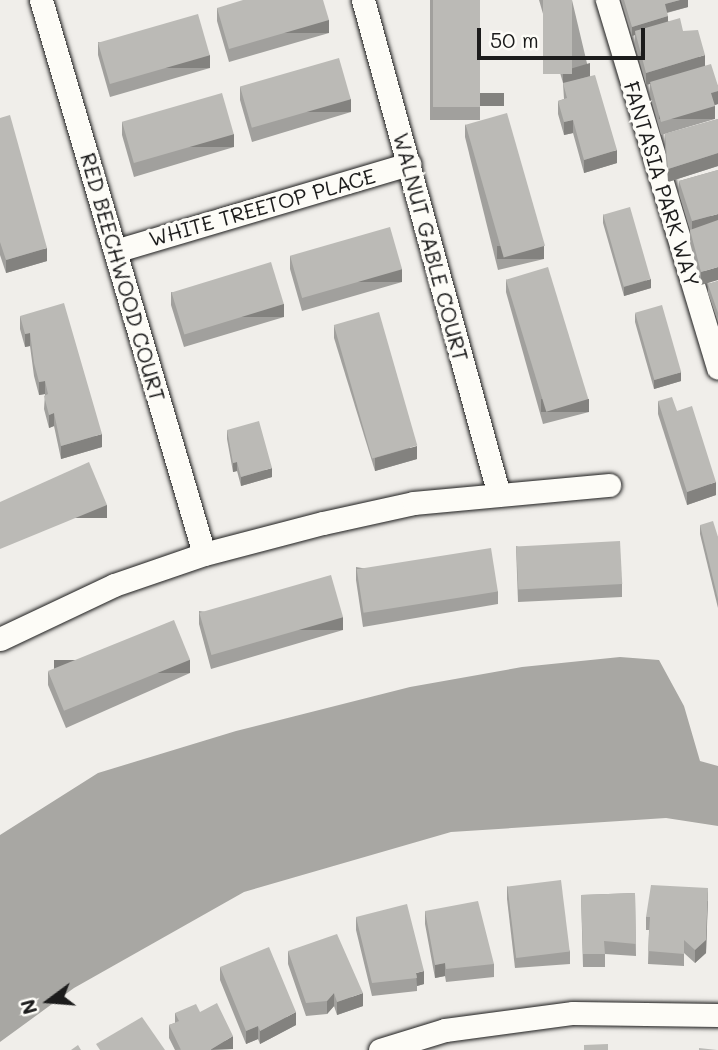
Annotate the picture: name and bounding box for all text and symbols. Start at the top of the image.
scale bar [480,14,648,58]
text: 50 m [490,26,539,53]
street label: FANTASIA PARK WAY [619,78,705,290]
street label: WALNUT GABLE COURT [388,130,474,364]
street label: RED BEECHWOOD COURT [75,150,171,404]
street label: WHITE TREETOP PLACE [146,163,378,251]
north arrow [14,966,84,1036]
text: N [14,997,42,1017]

